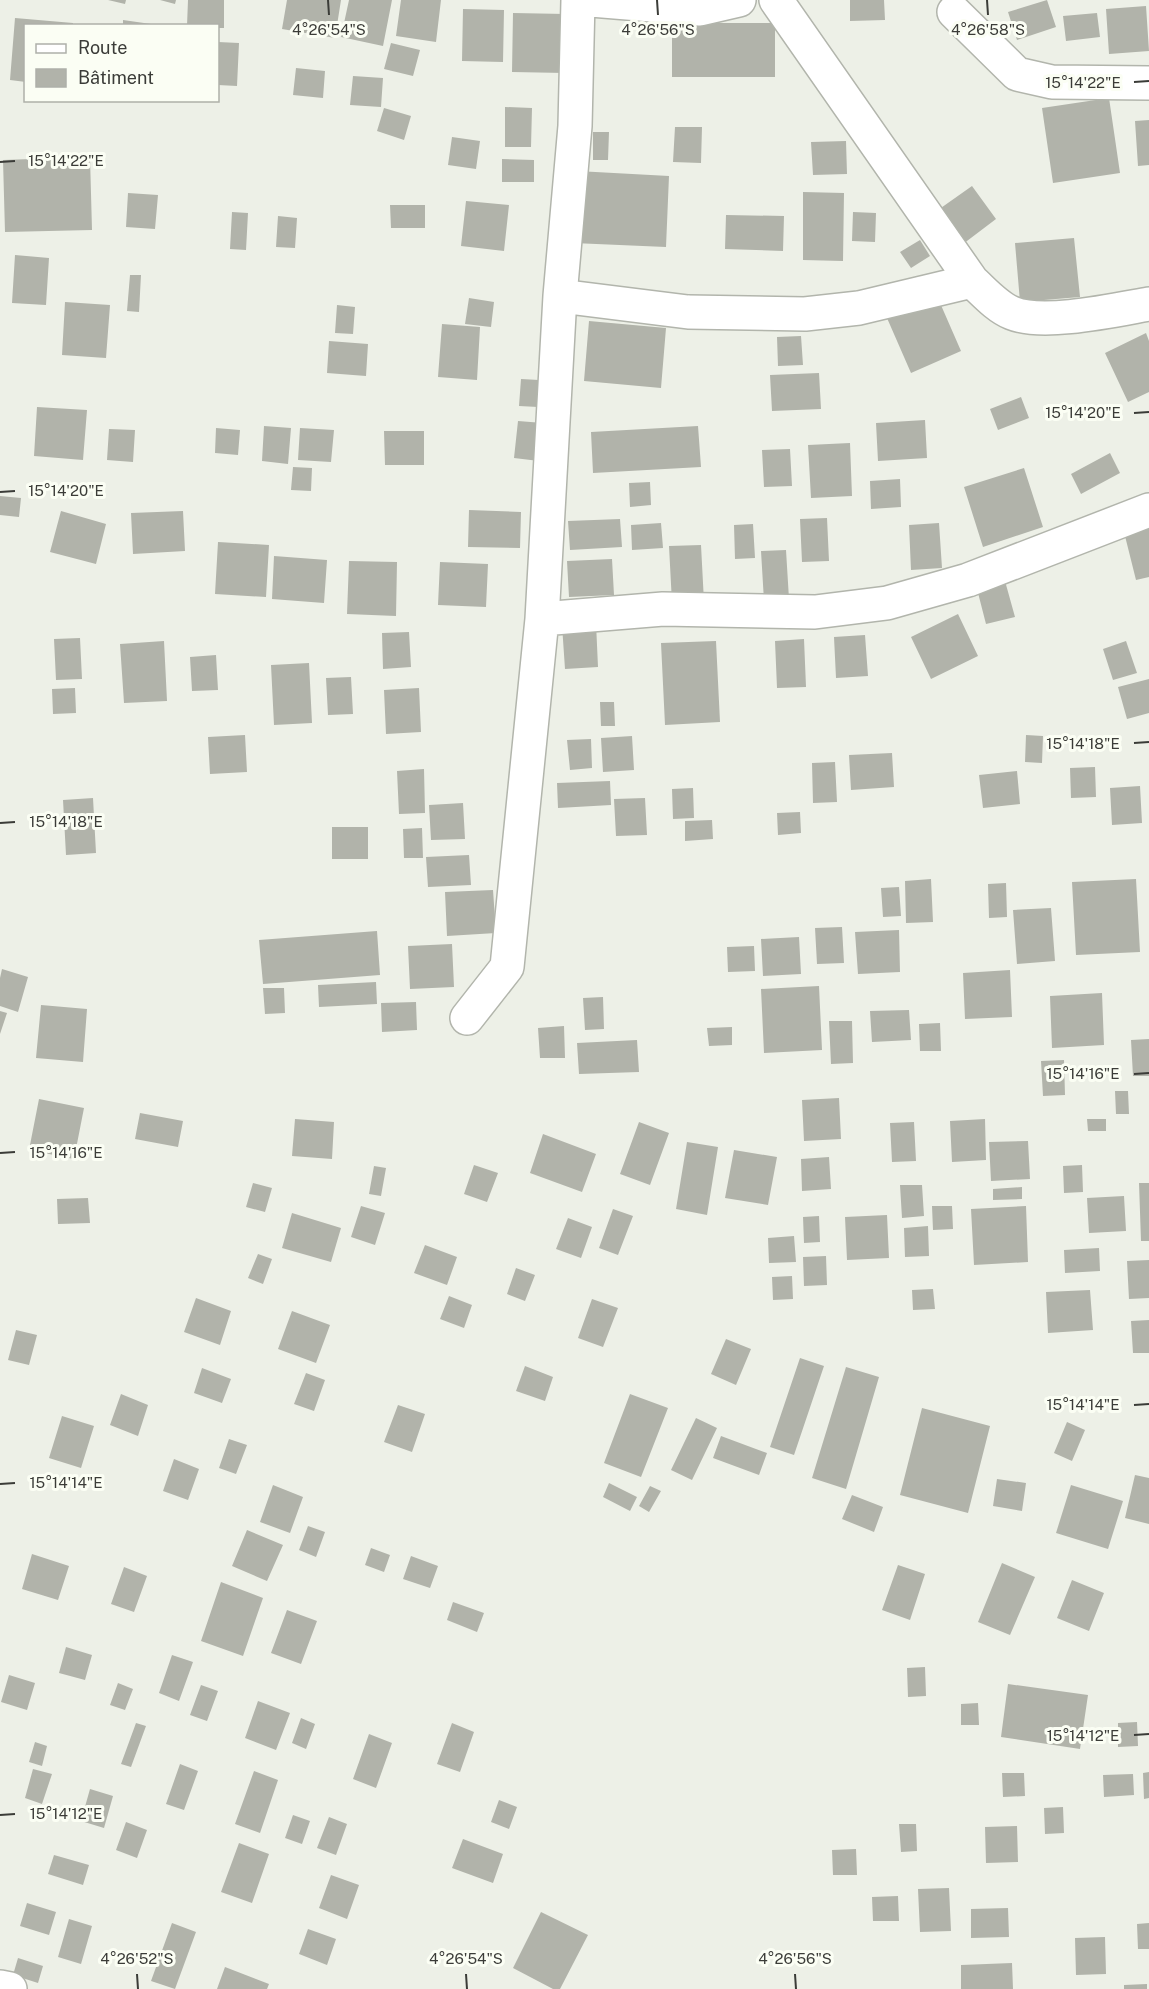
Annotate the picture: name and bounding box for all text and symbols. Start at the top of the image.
text: 4°26'54"S [292,21,366,38]
text: 4°26'56"S [621,21,695,38]
text: 4°26'58"S [951,21,1025,38]
legend [24,24,219,102]
text: Route [78,37,127,58]
text: Bâtiment [78,67,154,88]
text: 15°14'22"E [1045,74,1121,91]
text: 15°14'22"E [28,152,104,169]
text: 15°14'20"E [1045,404,1121,421]
text: 15°14'20"E [28,482,104,499]
text: 15°14'18"E [1046,735,1120,752]
text: 15°14'18"E [29,813,103,830]
text: 15°14'16"E [1046,1065,1120,1082]
text: 15°14'16"E [29,1144,103,1161]
text: 15°14'14"E [1046,1396,1120,1413]
text: 15°14'14"E [29,1474,103,1491]
text: 15°14'12"E [1047,1727,1119,1744]
text: 15°14'12"E [30,1805,102,1822]
text: 4°26'52"S [100,1950,174,1967]
text: 4°26'54"S [429,1950,503,1967]
text: 4°26'56"S [758,1950,832,1967]

